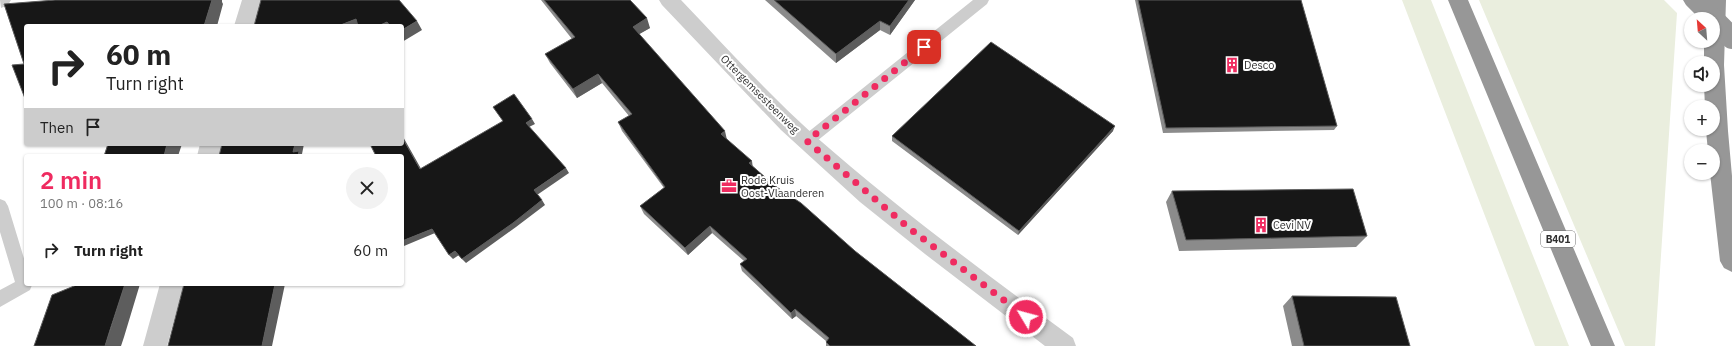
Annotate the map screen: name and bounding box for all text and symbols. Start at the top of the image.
north arrow [1684,12,1720,48]
map controls [1684,12,1720,180]
pin [907,30,941,64]
text: 60 m [106,36,171,73]
icon: arrive [913,36,935,58]
icon: right [40,40,92,92]
street label: Ottergemsesteenweg [718,52,802,136]
building icon: Desco [1223,56,1241,74]
button: sound [1684,56,1720,92]
place label: Desco [1244,58,1274,72]
text: Turn right [106,72,184,95]
button: + [1684,100,1720,136]
icon: arrive [82,116,104,138]
text: Then [40,118,74,137]
button: − [1684,144,1720,180]
text: 2 min [40,164,102,196]
button: close [346,167,388,209]
place label: Rode Kruis Oost-Vlaanderen [741,173,824,200]
office icon: Rode Kruis Oost-Vlaanderen [720,177,738,195]
text: 100 m · 08:16 [40,195,123,212]
building icon: Cevi NV [1252,216,1270,234]
place label: Cevi NV [1273,218,1311,232]
road number: B401 [1541,231,1575,247]
icon: right [40,239,62,261]
text: Turn right [74,241,143,260]
text: 60 m [353,241,388,260]
position arrow [1005,296,1047,338]

